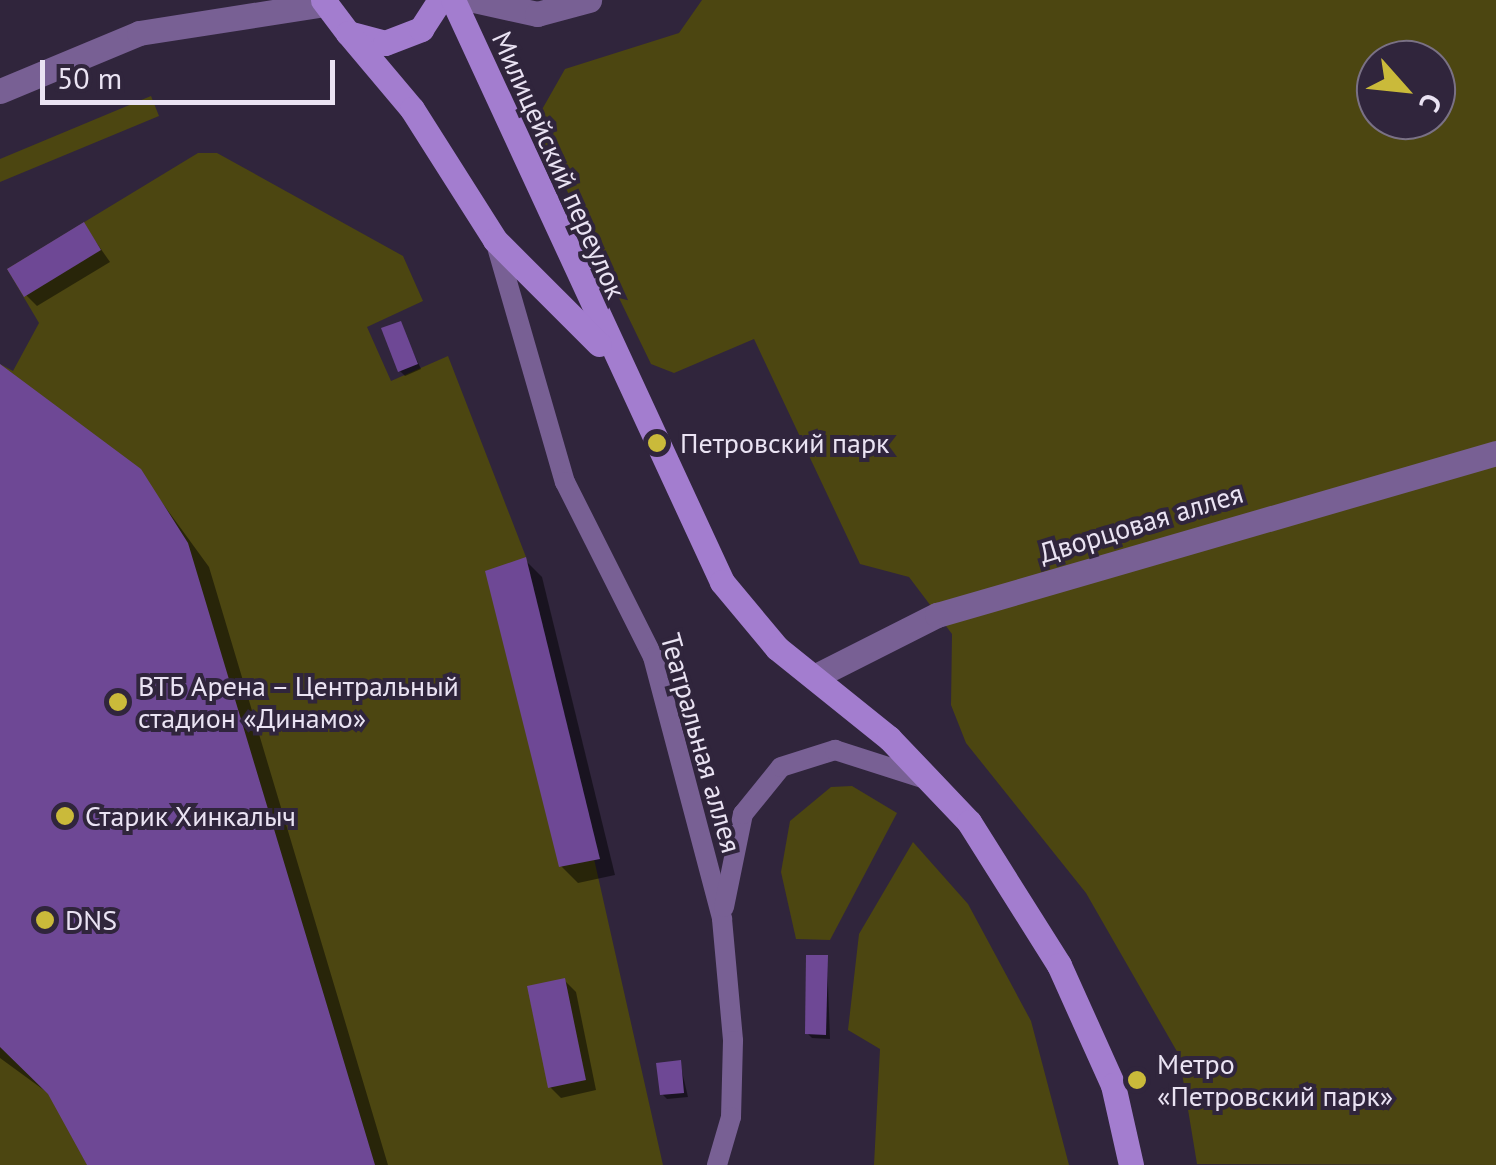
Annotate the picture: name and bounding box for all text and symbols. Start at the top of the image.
street label: Милицейский переулок [485,26,633,304]
scale bar [45,40,340,102]
north arrow [1356,40,1456,140]
text: 50 m [57,58,122,97]
text: С [1411,88,1451,118]
place label: Петровский парк [680,426,889,460]
marker: Петровский парк [644,430,670,456]
street label: Дворцовая аллея [1035,476,1247,570]
street label: Театральная аллея [654,629,748,857]
place label: ВТБ Арена – Центральный стадион «Динамо» [138,669,464,735]
marker: ВТБ Арена – Центральный стадион «Динамо» [107,691,129,713]
place label: Старик Хинкалыч [85,799,297,833]
marker: Старик Хинкалыч [54,805,76,827]
place label: DNS [65,903,117,937]
marker: DNS [34,909,56,931]
place label: Метро «Петровский парк» [1157,1047,1393,1113]
marker: Метро «Петровский парк» [1126,1069,1148,1091]

